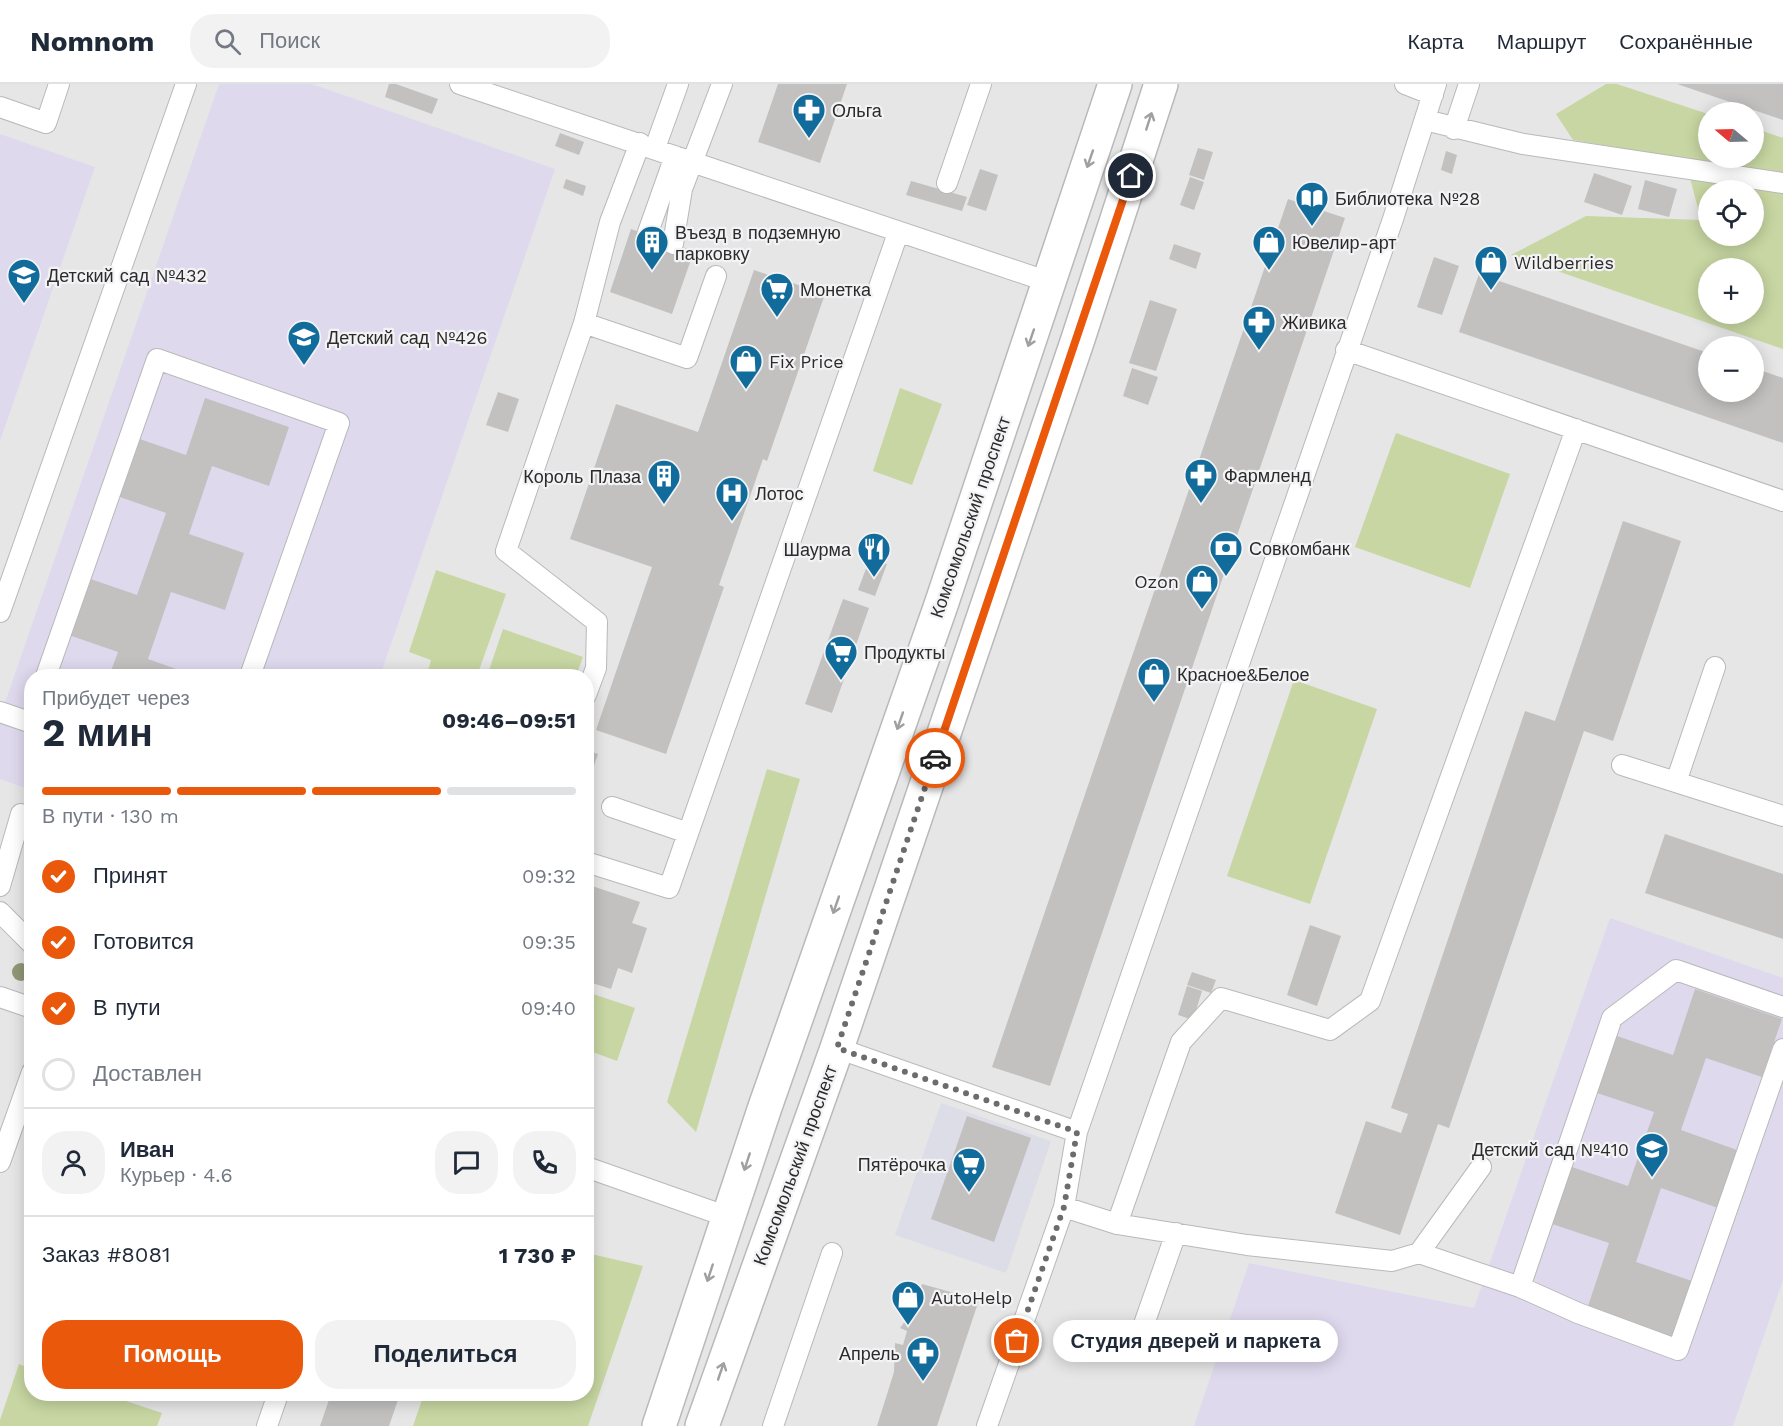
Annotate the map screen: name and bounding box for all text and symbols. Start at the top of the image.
search box [190,14,610,68]
text: Nomnom [30,25,154,58]
icon: search [211,25,244,58]
text: Поиск [259,28,320,53]
text: Карта [1408,29,1464,54]
text: Маршрут [1497,29,1586,54]
text: Сохранённые [1619,29,1753,54]
pharmacy icon: Ольга [791,92,827,139]
place label: Ольга [832,100,883,121]
north arrow [1698,102,1764,168]
map controls [1698,102,1764,402]
one-way arrow [1144,112,1155,131]
one-way arrow [1083,149,1094,168]
pin [1105,150,1156,201]
icon: home [1114,159,1147,192]
library icon: Библиотека №28 [1294,180,1330,227]
button: locate [1698,180,1764,246]
place label: Библиотека №28 [1335,188,1480,209]
place label: Въезд в подземную парковку [675,222,841,264]
building icon: Въезд в подземную парковку [634,224,670,271]
shop icon: Ювелир-арт [1251,224,1287,271]
place label: Ювелир-арт [1292,232,1397,253]
shop icon: Wildberries [1473,244,1509,291]
place label: Wildberries [1514,252,1614,273]
school or university icon: Детский сад №432 [6,257,42,304]
button: + [1698,258,1764,324]
place label: Детский сад №432 [47,265,207,286]
supermarket icon: Монетка [759,271,795,318]
place label: Монетка [800,279,872,300]
pharmacy icon: Живика [1241,304,1277,351]
place label: Живика [1282,312,1348,333]
school or university icon: Детский сад №426 [286,319,322,366]
place label: Детский сад №426 [327,327,488,348]
one-way arrow [1024,328,1035,347]
button: − [1698,336,1764,402]
shop icon: Fix Price [728,343,764,390]
place label: Fix Price [769,351,844,372]
street label: Комсомольский проспект [926,413,1014,621]
pharmacy icon: Фармленд [1183,457,1219,504]
building icon: Король Плаза [646,458,682,505]
place label: Фармленд [1224,465,1312,486]
place label: Король Плаза [523,466,642,487]
hospital icon: Лотос [714,475,750,522]
place label: Лотос [755,483,803,504]
bank icon: Совкомбанк [1208,530,1244,577]
restaurant icon: Шаурма [856,531,892,578]
place label: Совкомбанк [1249,538,1350,559]
place label: Шаурма [784,539,852,560]
shop icon: Ozon [1184,563,1220,610]
place label: Ozon [1134,571,1179,592]
supermarket icon: Продукты [823,634,859,681]
place label: Продукты [864,642,945,663]
shop icon: Красное&Белое [1136,656,1172,703]
place label: Красное&Белое [1177,664,1310,685]
text: Прибудет через [42,686,190,710]
text: 09:46–09:51 [442,708,576,733]
text: 2 мин [42,710,153,755]
one-way arrow [894,711,905,730]
courier [905,728,965,788]
icon: car [919,742,952,775]
text: В пути · 130 m [42,804,179,828]
icon: check [42,860,75,893]
text: Принят [93,863,167,888]
text: 09:32 [522,864,576,888]
one-way arrow [829,895,840,914]
icon: check [42,926,75,959]
text: Готовится [93,929,194,954]
text: 09:35 [522,930,576,954]
icon: check [42,992,75,1025]
text: В пути [93,995,160,1020]
text: 09:40 [521,996,576,1020]
text: Доставлен [93,1061,202,1086]
street label: Комсомольский проспект [749,1062,841,1268]
button: person [42,1131,105,1194]
button: chat [435,1131,498,1194]
button: phone [513,1131,576,1194]
school or university icon: Детский сад №410 [1634,1131,1670,1178]
text: Иван [120,1137,175,1162]
place label: Детский сад №410 [1472,1139,1629,1160]
supermarket icon: Пятёрочка [951,1146,987,1193]
one-way arrow [740,1152,751,1171]
place label: Пятёрочка [858,1154,947,1175]
text: Курьер · 4.6 [120,1163,233,1187]
text: Заказ #8081 [42,1242,171,1267]
text: 1 730 ₽ [499,1243,576,1268]
one-way arrow [704,1263,715,1282]
shop icon: AutoHelp [890,1279,926,1326]
place label: AutoHelp [931,1287,1012,1308]
pin [991,1315,1042,1366]
button: Помощь [42,1320,303,1389]
button: Поделиться [315,1320,576,1389]
callout: Студия дверей и паркета [1053,1320,1338,1362]
icon: bag [1000,1324,1033,1357]
text: Студия дверей и паркета [1070,1329,1321,1353]
pharmacy icon: Апрель [905,1335,941,1382]
place label: Апрель [839,1343,900,1364]
one-way arrow [717,1362,728,1381]

